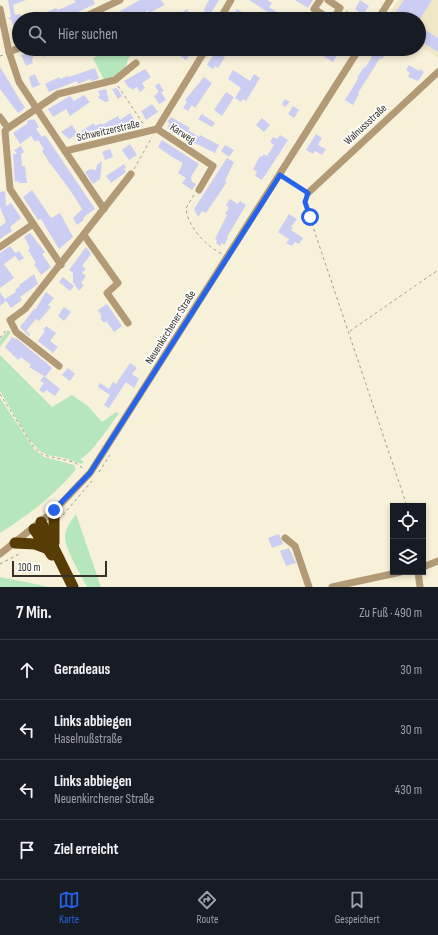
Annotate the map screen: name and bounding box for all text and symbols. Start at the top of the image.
search box [12,12,426,56]
icon: search [26,23,48,45]
text: Hier suchen [58,25,118,44]
street label: Walnussstraße [341,101,389,147]
street label: Schweitzerstraße [75,117,141,144]
street label: Karweg [168,121,198,147]
route start [301,208,319,226]
street label: Neuenkirchener Straße [142,288,198,367]
route end [45,501,63,519]
map controls [390,503,426,575]
button: locate [390,503,426,539]
button: layers [390,539,426,575]
scale bar [12,559,107,578]
text: 100 m [18,561,40,574]
text: 7 Min. [16,603,52,623]
text: Zu Fuß · 490 m [359,605,422,621]
icon: ahead [16,659,38,681]
text: Geradeaus [54,660,110,679]
text: 30 m [400,662,422,678]
text: Links abbiegen [54,712,132,731]
icon: left [16,719,38,741]
text: 30 m [400,722,422,738]
text: Haselnußstraße [54,731,122,747]
text: Links abbiegen [54,772,132,791]
icon: left [16,779,38,801]
text: 430 m [395,782,422,798]
text: Neuenkirchener Straße [54,791,154,807]
icon: arrive [16,839,38,861]
text: Ziel erreicht [54,840,118,859]
tab: Karte [58,889,80,926]
tab: Route [196,889,218,926]
tab: Gespeichert [335,889,380,926]

